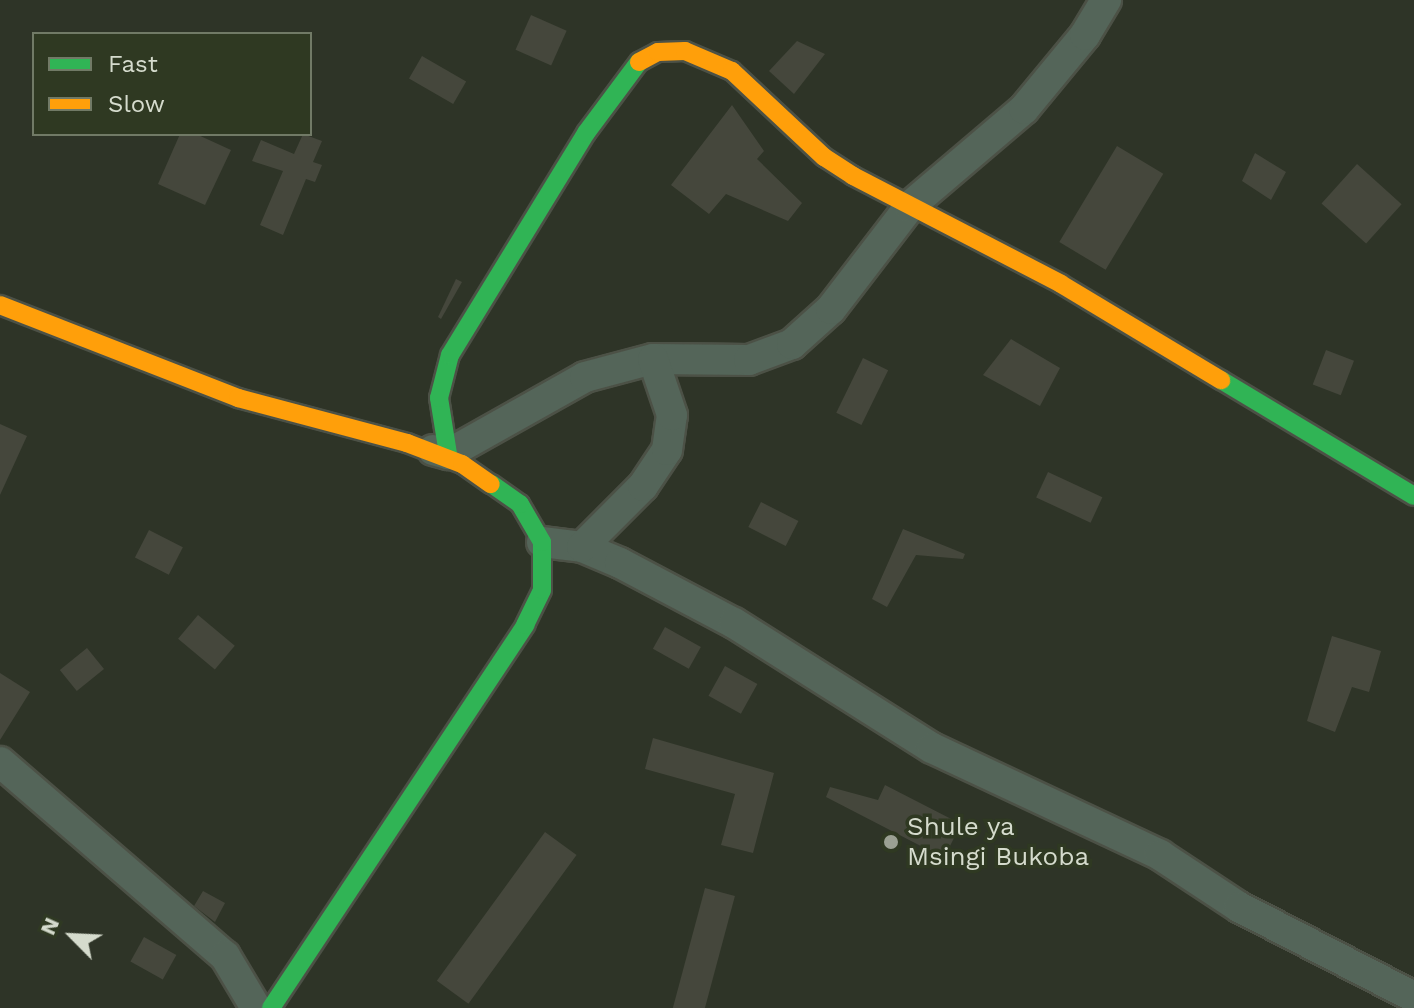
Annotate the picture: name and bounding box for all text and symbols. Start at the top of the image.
legend [32,32,312,136]
text: Fast [108,50,158,78]
text: Slow [108,90,165,118]
place label: Shule ya Msingi Bukoba [907,811,1089,872]
marker: Shule ya Msingi Bukoba [882,833,900,851]
north arrow [32,896,112,976]
text: N [35,913,64,939]

